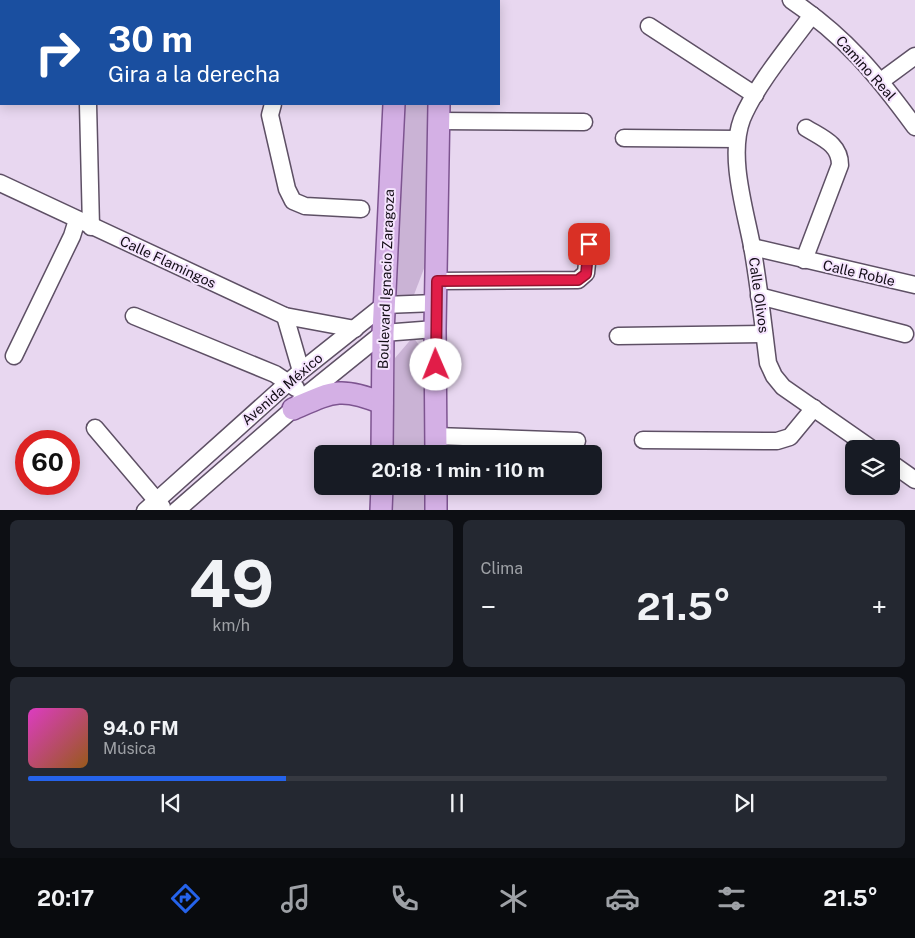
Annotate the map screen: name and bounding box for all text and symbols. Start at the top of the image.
text: 30 m [108,19,193,60]
icon: right [25,20,90,85]
street label: Camino Real [833,32,899,104]
text: Gira a la derecha [108,61,280,87]
street label: Boulevard Ignacio Zaragoza [375,189,397,369]
pin [568,223,610,265]
icon: arrive [575,230,603,258]
street label: Calle Flamingos [118,233,218,291]
street label: Calle Olivos [746,256,772,334]
street label: Calle Roble [821,257,897,289]
position arrow [409,338,461,390]
street label: Avenida México [238,350,326,428]
speed limit sign: 60 [15,430,80,495]
map controls [845,440,900,495]
button: layers [845,440,900,495]
text: 20:18 · 1 min · 110 m [372,459,544,481]
text: 49 [189,545,274,622]
text: Clima [481,559,523,578]
text: 21.5° [637,584,731,629]
text: − [481,590,496,623]
text: + [871,590,887,623]
text: km/h [212,616,250,635]
text: 94.0 FM [103,717,179,739]
text: Música [103,739,156,758]
icon: previous [157,789,185,817]
icon: pause [443,789,471,817]
icon: next [730,789,758,817]
icon: directions [168,881,203,916]
icon: music [278,881,313,916]
icon: phone [387,881,422,916]
icon: climate [496,881,531,916]
icon: car [605,881,640,916]
icon: filters [714,881,749,916]
text: 20:17 [37,885,94,911]
text: 21.5° [823,885,878,911]

